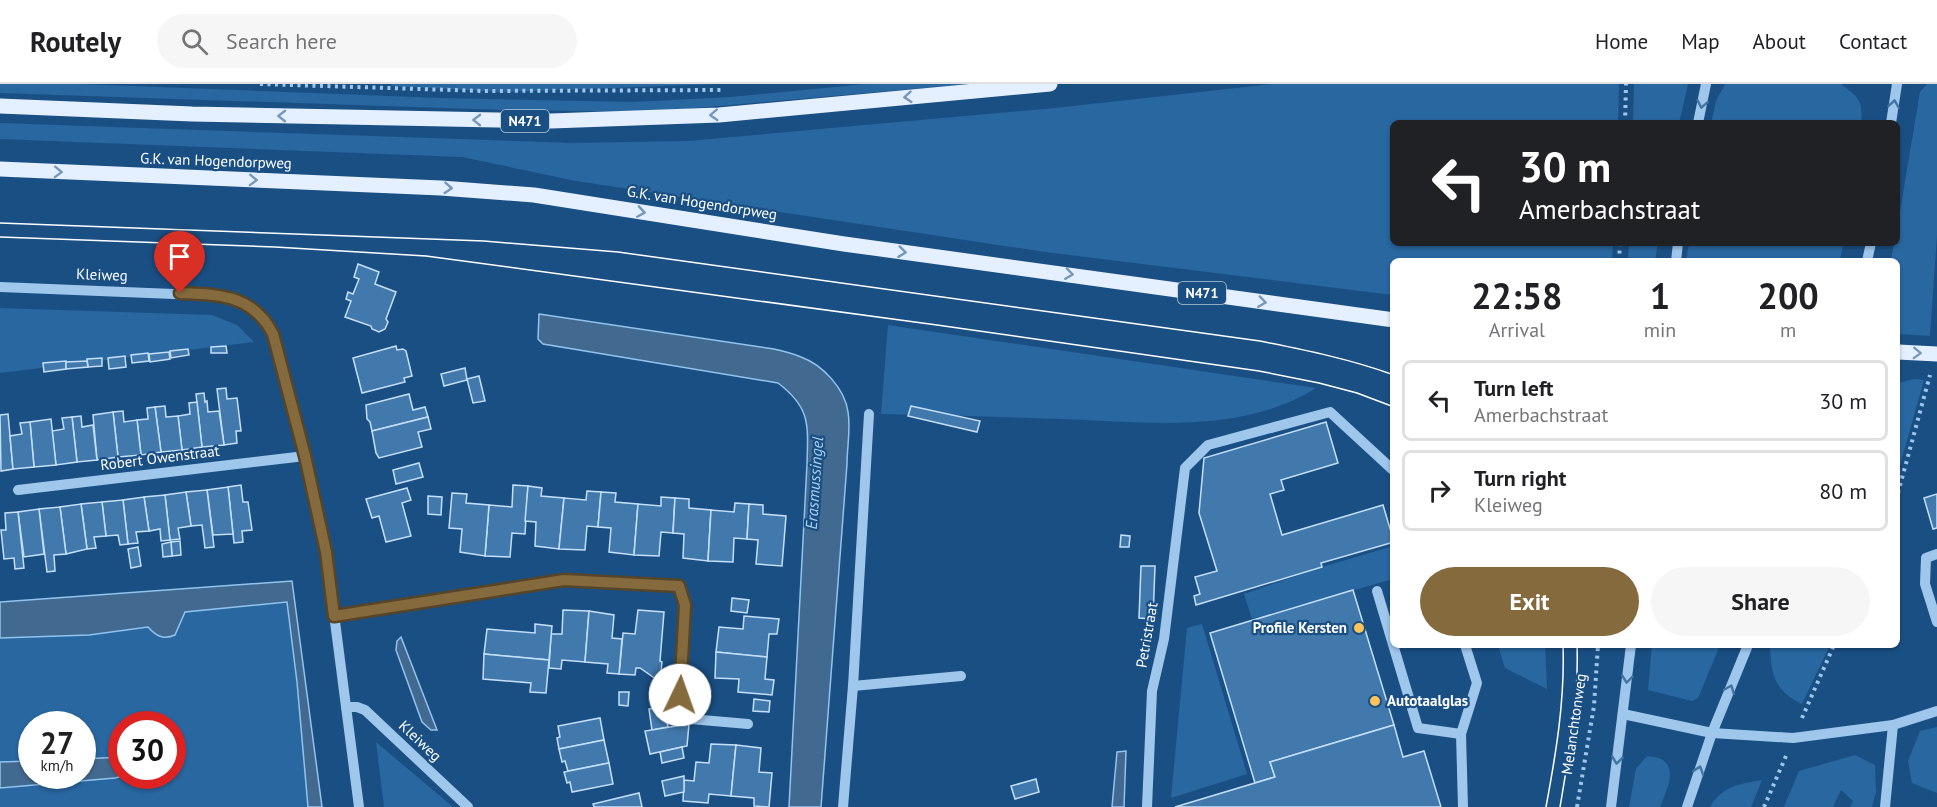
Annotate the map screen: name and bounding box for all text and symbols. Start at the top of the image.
search box [157,14,577,68]
text: Routely [30,23,121,60]
icon: search [178,25,211,58]
text: Search here [226,27,337,55]
text: Home [1595,28,1648,55]
text: Map [1681,28,1720,55]
text: About [1753,28,1806,55]
text: Contact [1839,28,1907,55]
one-way arrow [903,90,912,103]
one-way arrow [1696,98,1709,108]
one-way arrow [1887,99,1899,108]
one-way arrow [709,109,718,122]
one-way arrow [277,110,286,122]
road number: N471 [501,110,549,132]
one-way arrow [472,114,481,126]
text: 30 m [1519,139,1611,194]
icon: left [1420,144,1498,222]
street label: G.K. van Hogendorpweg [140,148,292,173]
one-way arrow [54,166,63,178]
one-way arrow [249,174,258,187]
street label: G.K. van Hogendorpweg [626,181,779,224]
one-way arrow [444,182,453,195]
text: Amerbachstraat [1519,192,1700,226]
one-way arrow [637,206,646,218]
pin [154,231,205,293]
icon: arrive [163,240,196,273]
one-way arrow [898,245,907,257]
street label: Kleiweg [76,264,128,285]
one-way arrow [1064,268,1074,280]
text: 22:58 [1471,272,1563,319]
text: 1 [1650,272,1670,319]
text: 200 [1758,272,1819,319]
road number: N471 [1178,282,1226,304]
one-way arrow [1257,295,1267,307]
text: Arrival [1489,317,1545,343]
text: min [1644,317,1676,343]
text: m [1780,317,1796,343]
one-way arrow [1913,347,1922,359]
text: Turn left [1474,374,1554,402]
icon: left [1423,384,1456,417]
text: 30 m [1819,387,1867,415]
text: Amerbachstraat [1474,402,1608,428]
water label: Erasmussingel [801,435,827,530]
street label: Robert Owenstraat [99,441,221,474]
text: Turn right [1474,464,1566,492]
icon: right [1423,474,1456,507]
text: 80 m [1819,477,1867,505]
text: Kleiweg [1474,492,1543,518]
button: Exit [1420,567,1639,636]
button: Share [1651,567,1870,636]
street label: Petristraat [1131,601,1162,669]
place label: Profile Kersten [1253,618,1347,637]
marker: Profile Kersten [1352,621,1366,635]
position arrow [648,663,712,727]
street label: Melanchtonweg [1557,672,1590,776]
one-way arrow [1622,675,1634,684]
one-way arrow [1723,684,1735,695]
place label: Autotaalglas [1387,691,1468,710]
marker: Autotaalglas [1368,694,1382,708]
speed limit sign: 30 [108,711,186,789]
street label: Kleiweg [395,716,446,765]
text: 27 [40,723,74,762]
text: km/h [41,756,73,775]
one-way arrow [1611,756,1624,765]
one-way arrow [1692,765,1705,776]

